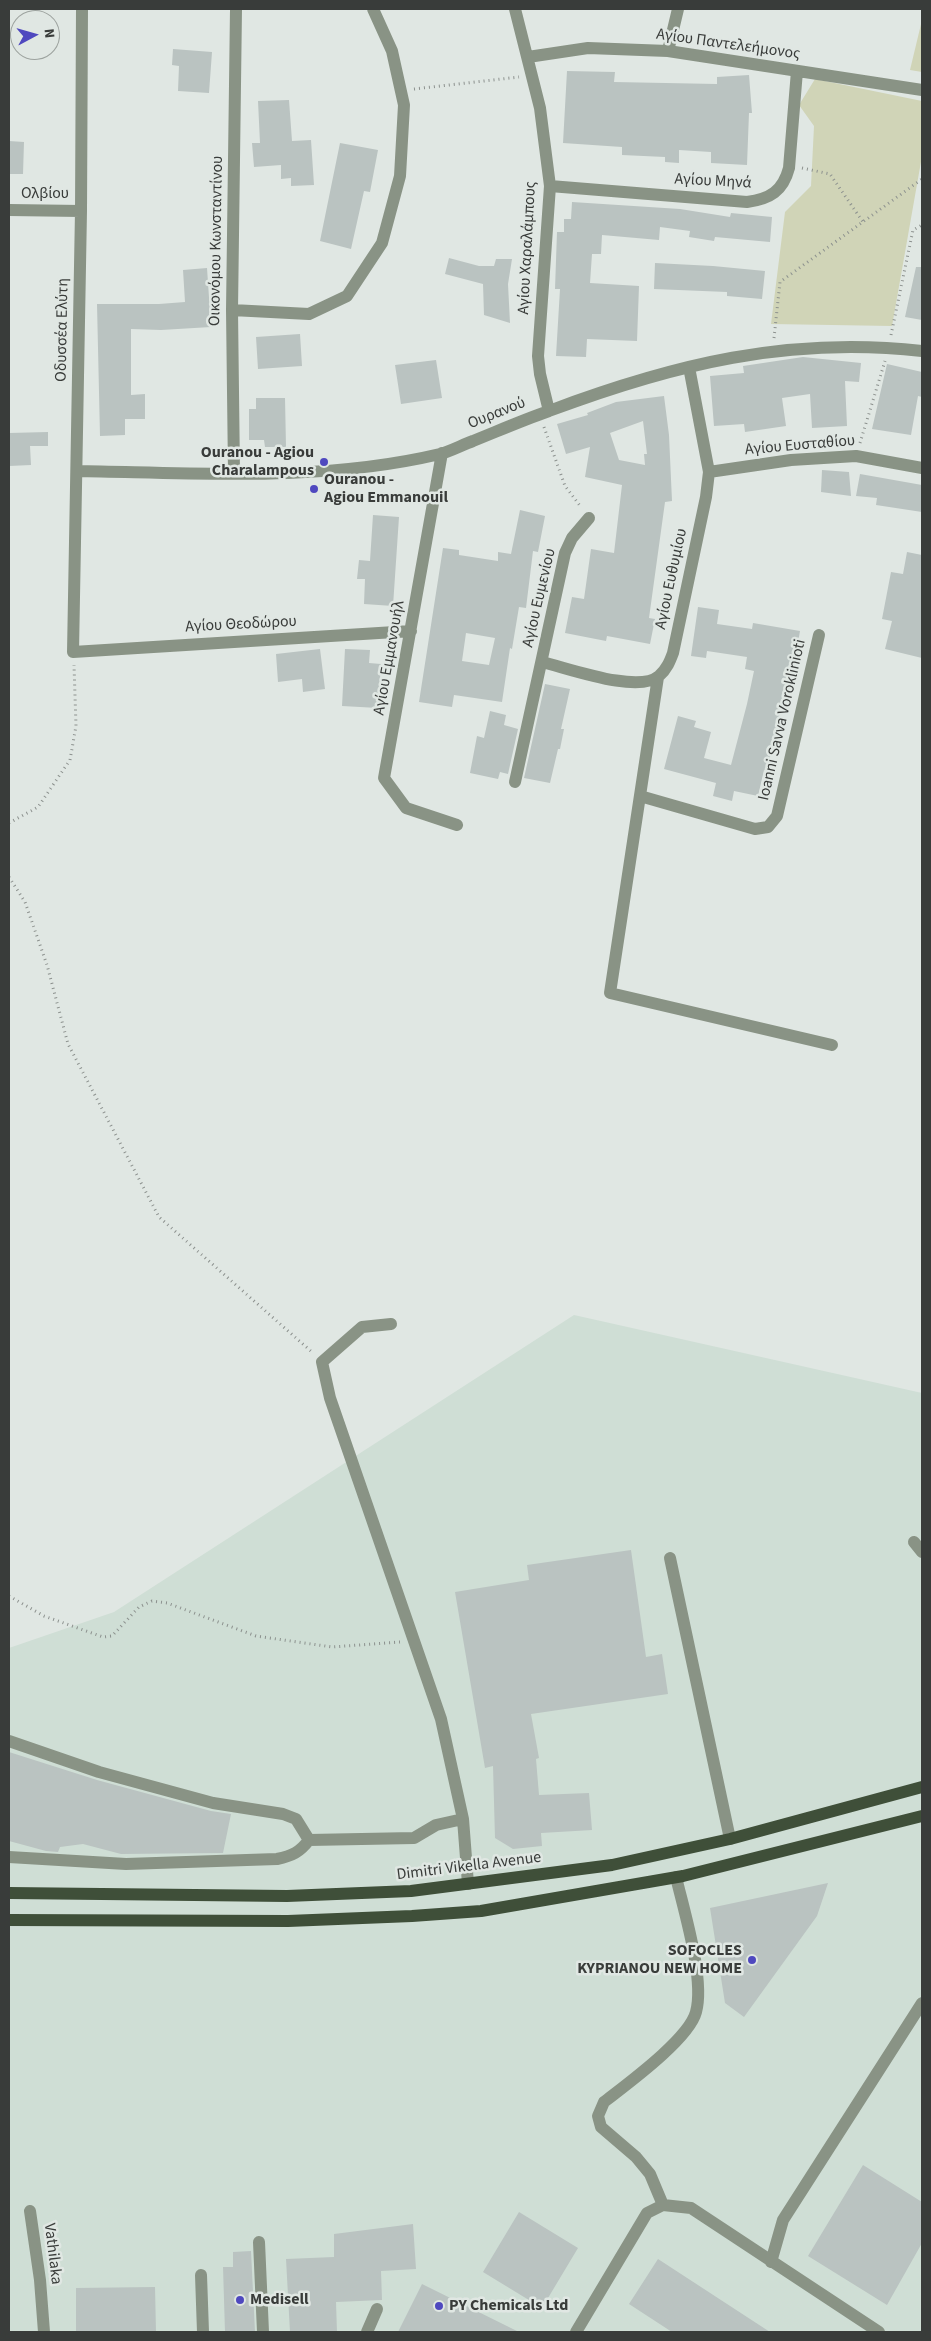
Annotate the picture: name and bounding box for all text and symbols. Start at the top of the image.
north arrow [10,10,60,60]
street label: Αγίου Παντελεήμονος [655,25,801,65]
text: N [38,28,59,39]
street label: Οικονόμου Κωνσταντίνου [206,156,228,326]
street label: Αγίου Μηνά [674,170,752,194]
street label: Αγίου Χαραλάμπους [515,181,541,315]
street label: Ολβίου [21,184,69,204]
street label: Οδυσσέα Ελύτη [52,278,74,382]
street label: Ουρανού [465,394,529,434]
street label: Αγίου Ευσταθίου [744,432,856,460]
place label: Ouranou - Agiou Charalampous [201,443,314,481]
marker: Ouranou - Agiou Charalampous [318,456,330,468]
place label: Ouranou - Agiou Emmanouil [324,470,448,508]
marker: Ouranou - Agiou Emmanouil [308,483,320,495]
street label: Αγίου Ευθυμίου [652,527,692,631]
street label: Αγίου Ευμενίου [519,547,561,649]
street label: Αγίου Εμμανουήλ [370,599,410,717]
street label: Αγίου Θεοδώρου [185,612,297,638]
street label: Ioanni Savva Voroklinioti [755,637,811,803]
street label: Dimitri Vikella Avenue [396,1849,542,1885]
place label: SOFOCLES KYPRIANOU NEW HOME [577,1941,742,1979]
marker: SOFOCLES KYPRIANOU NEW HOME [746,1954,758,1966]
street label: Vathilaka [39,2222,65,2286]
place label: Medisell [250,2290,309,2310]
marker: Medisell [234,2294,246,2306]
place label: PY Chemicals Ltd [449,2296,568,2316]
marker: PY Chemicals Ltd [433,2300,445,2312]

